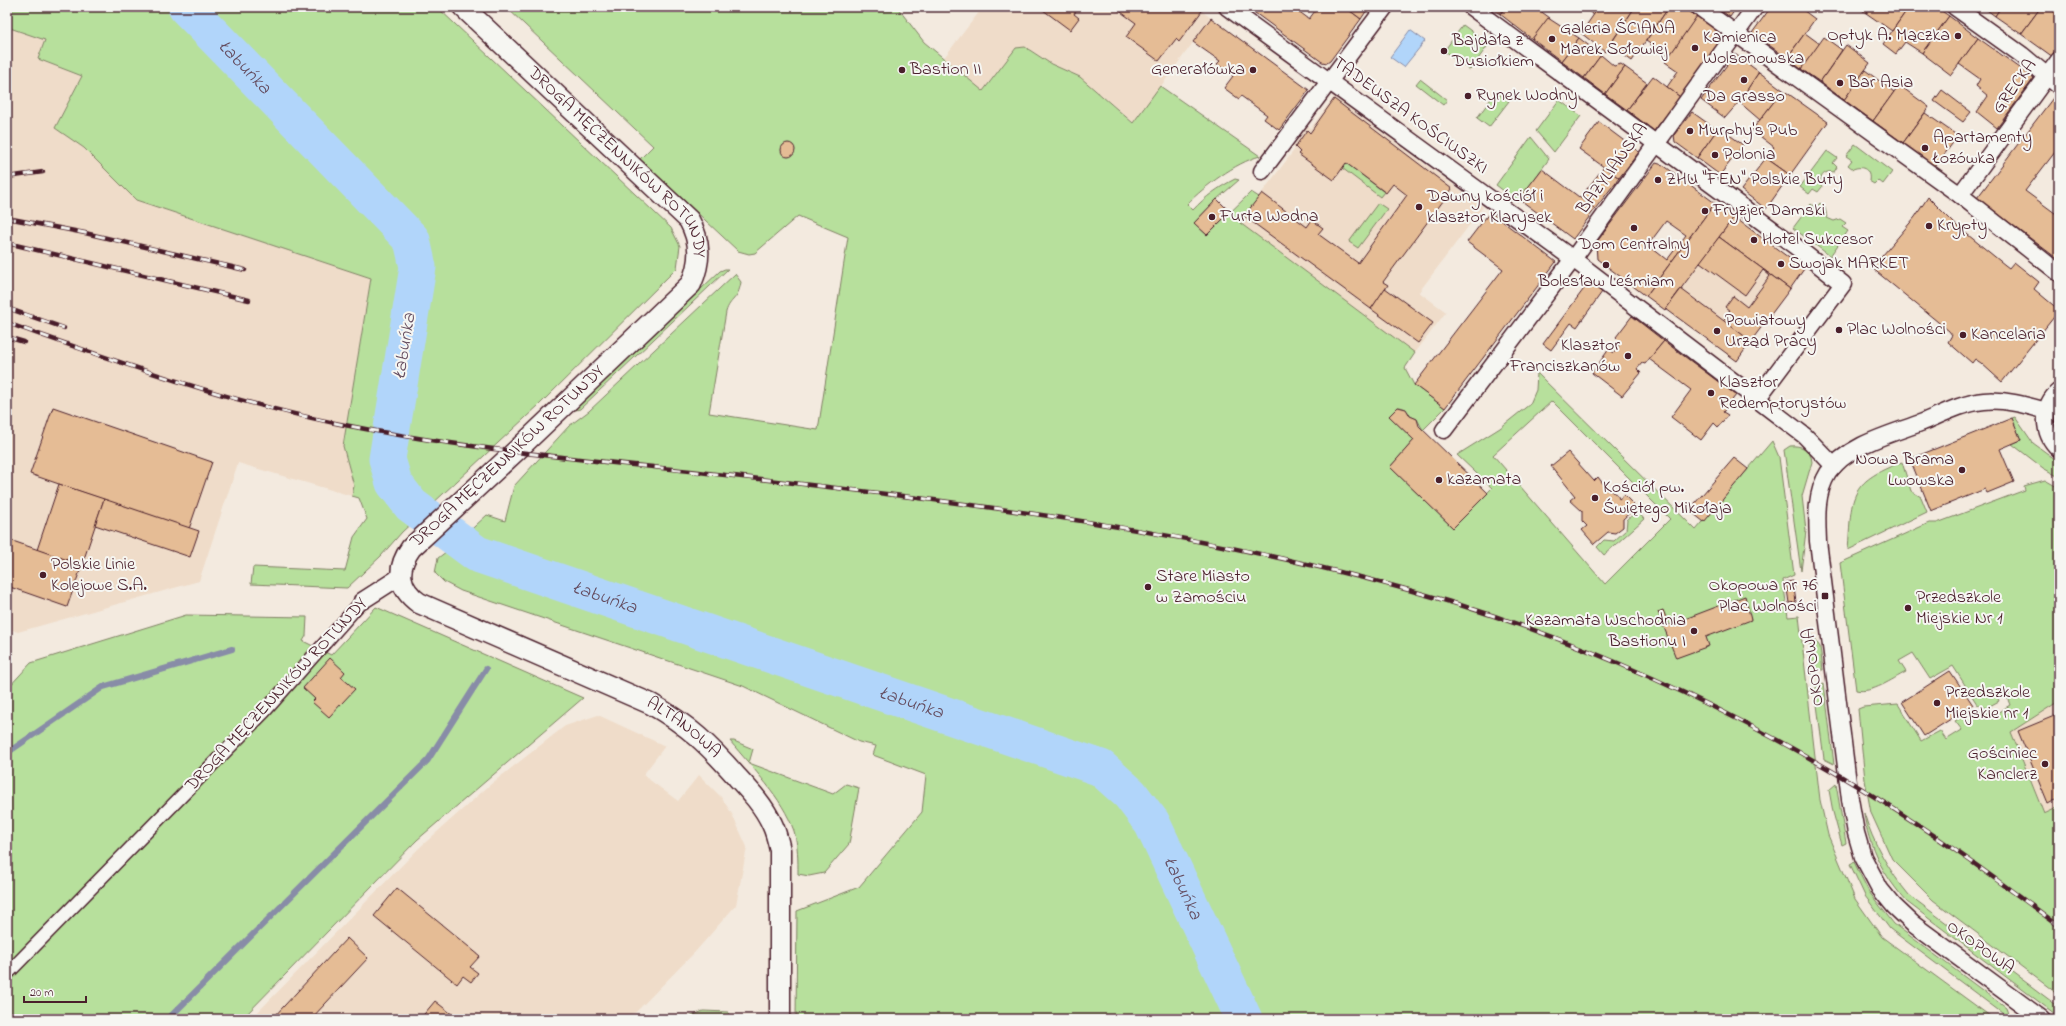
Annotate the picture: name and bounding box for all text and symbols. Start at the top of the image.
place label: Galeria ŚCIANA Marek Sołowiej [1560,16,1675,63]
place label: Optyk A. Mączka [1827,23,1950,49]
place label: Kamienica Wolsonowska [1703,25,1804,72]
place label: Bajdała z Dusiołkiem [1451,28,1534,75]
marker: Optyk A. Mączka [1953,31,1963,41]
water label: Łabuńka [212,34,278,101]
marker: Galeria ŚCIANA Marek Sołowiej [1547,34,1557,44]
marker: Kamienica Wolsonowska [1690,43,1700,53]
marker: Bajdała z Dusiołkiem [1439,46,1449,56]
street label: TADEUSZA KOŚCIUSZKI [1327,51,1493,181]
street label: GRECKA [1986,54,2044,120]
place label: Bastion II [909,57,981,83]
place label: Generałówka [1151,57,1245,83]
street label: DROGA MĘCZENNIKÓW ROTUNDY [520,60,711,258]
marker: Bastion II [897,65,907,75]
marker: Generałówka [1248,65,1258,75]
place label: Bar Asia [1847,70,1913,96]
marker: Da Grasso [1739,75,1749,85]
marker: Bar Asia [1835,78,1845,88]
place label: Rynek Wodny [1476,83,1578,109]
place label: Da Grasso [1702,84,1785,110]
marker: Rynek Wodny [1463,91,1473,101]
street label: BAZYLIAŃSKA [1570,118,1655,221]
place label: Murphy's Pub [1698,118,1798,144]
place label: Apartamenty Łozówka [1932,125,2032,172]
marker: Murphy's Pub [1685,126,1695,136]
place label: Polonia [1723,142,1775,168]
marker: Apartamenty Łozówka [1920,143,1930,153]
marker: Polonia [1710,150,1720,160]
place label: ZHU "FEN" Polskie Buty [1666,167,1843,193]
marker: ZHU "FEN" Polskie Buty [1653,175,1663,185]
place label: Dawny kościół i klasztor Klarysek [1426,184,1552,231]
place label: Fryzjer Damski [1712,198,1825,224]
marker: Dawny kościół i klasztor Klarysek [1414,202,1424,212]
place label: Furta Wodna [1219,204,1319,230]
marker: Fryzjer Damski [1700,206,1710,216]
marker: Furta Wodna [1207,212,1217,222]
place label: Krypty [1937,213,1987,239]
marker: Krypty [1924,221,1934,231]
marker: Dom Centralny [1629,223,1639,233]
place label: Hotel Sukcesor [1762,227,1874,253]
place label: Dom Centralny [1577,232,1690,258]
marker: Hotel Sukcesor [1749,235,1759,245]
place label: Swojak MARKET [1789,251,1909,277]
marker: Swojak MARKET [1776,259,1786,269]
marker: Bolesław Leśmiam [1601,260,1611,270]
place label: Bolesław Leśmiam [1537,269,1674,295]
place label: Powiatowy Urząd Pracy [1725,308,1816,355]
water label: Łabuńka [386,311,424,381]
place label: Plac Wolności [1847,317,1946,343]
place label: Kancelaria [1971,322,2046,348]
marker: Plac Wolności [1834,325,1844,335]
marker: Powiatowy Urząd Pracy [1712,326,1722,336]
marker: Kancelaria [1958,330,1968,340]
place label: Klasztor Franciszkanów [1509,333,1620,380]
marker: Klasztor Franciszkanów [1623,351,1633,361]
street label: DROGA MĘCZENNIKÓW ROTUNDY [404,359,612,555]
place label: Klasztor Redemptorystów [1719,370,1847,417]
marker: Klasztor Redemptorystów [1706,388,1716,398]
place label: Nowa Brama Lwowska [1855,447,1954,494]
marker: Nowa Brama Lwowska [1957,465,1967,475]
place label: kazamata [1447,467,1521,493]
marker: kazamata [1434,475,1444,485]
place label: Kościół pw. Świętego Mikołaja [1603,475,1732,523]
marker: Kościół pw. Świętego Mikołaja [1590,493,1600,503]
place label: Polskie Linie Kolejowe S.A. [51,552,147,599]
place label: Stare Miasto w Zamościu [1156,564,1250,611]
marker: Polskie Linie Kolejowe S.A. [38,570,48,580]
place label: Okopowa nr 76 Plac Wolności [1708,573,1817,620]
water label: Łabuńka [569,574,641,622]
marker: Stare Miasto w Zamościu [1143,582,1153,592]
place label: Przedszkole Miejskie Nr 1 [1916,585,2003,632]
street label: DROGA MĘCZENNIKÓW ROTUNDY [179,591,375,799]
marker: Okopowa nr 76 Plac Wolności [1820,591,1830,601]
marker: Przedszkole Miejskie Nr 1 [1903,603,1913,613]
place label: Kazamata Wschodnia Bastionu I [1525,608,1686,655]
marker: Kazamata Wschodnia Bastionu I [1689,626,1699,636]
street label: OKOPOWA [1796,626,1832,708]
water label: Łabuńka [876,679,948,727]
place label: Przedszkole Miejskie nr 1 [1945,680,2031,727]
street label: ALTANOWA [641,691,727,765]
marker: Przedszkole Miejskie nr 1 [1932,698,1942,708]
place label: Gościniec Kanclerz [1968,741,2037,788]
marker: Gościniec Kanclerz [2040,759,2050,769]
water label: Łabuńka [1156,853,1209,925]
street label: OKOPOWA [1941,914,2019,982]
scale bar [24,978,86,1004]
text: 20 m [30,984,53,1002]

